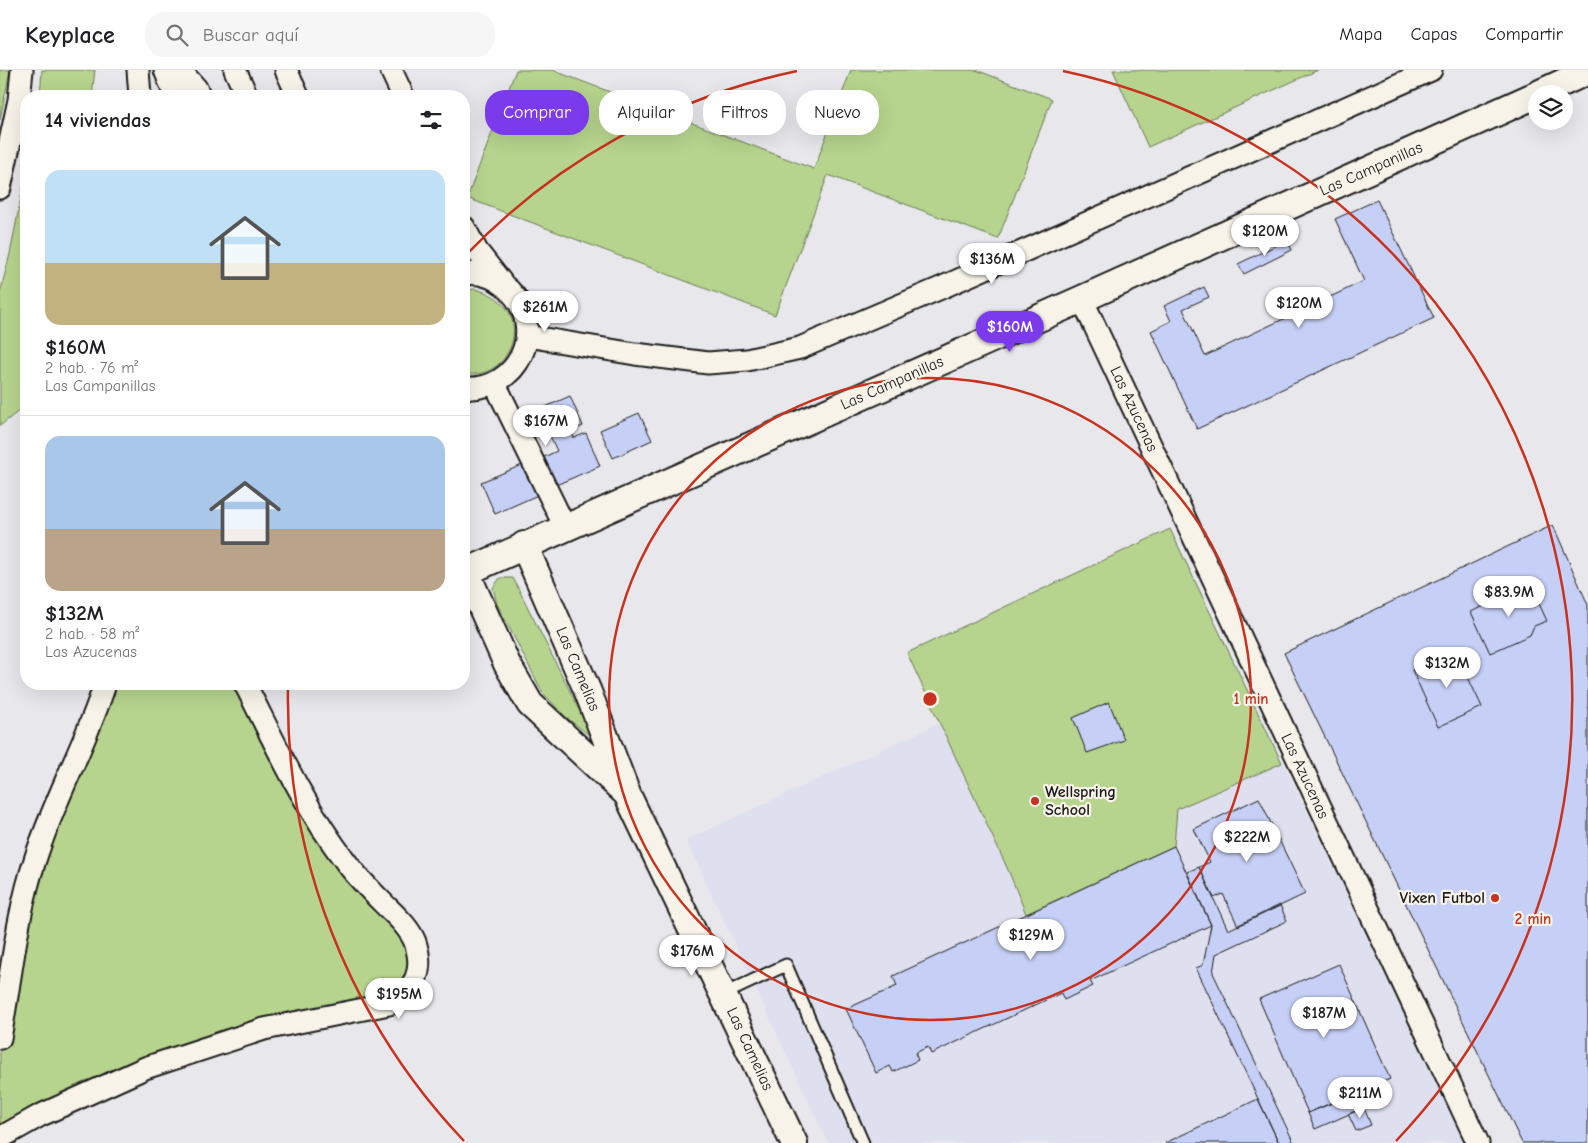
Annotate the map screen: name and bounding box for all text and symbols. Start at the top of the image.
search box [145,12,495,57]
text: Keyplace [25,21,115,49]
icon: search [163,21,191,49]
text: Buscar aquí [203,24,299,46]
text: Mapa [1339,24,1382,45]
text: Capas [1410,24,1457,45]
text: Compartir [1485,24,1563,45]
map controls [1528,85,1573,130]
button: layers [1528,85,1573,130]
chip: Comprar [485,90,589,135]
chip: Alquilar [599,90,693,135]
chip: Filtros [703,90,786,135]
chip: Nuevo [796,90,879,135]
icon: filters [417,106,445,134]
text: 14 viviendas [45,108,151,132]
street label: Las Campanillas [1317,138,1425,200]
icon: home [200,203,290,293]
pin: $120M [1230,214,1300,257]
text: $120M [1242,222,1288,240]
pin: $136M [957,242,1027,285]
text: $136M [969,250,1015,268]
pin: $120M [1264,286,1334,329]
pin: $261M [510,290,580,333]
text: $120M [1276,294,1322,312]
text: $261M [522,298,568,316]
pin: $160M [975,310,1045,353]
text: $160M [987,318,1033,336]
text: $160M [45,335,106,359]
street label: Las Campanillas [838,352,946,414]
text: 2 hab. · 76 m² [45,359,138,377]
street label: Las Azucenas [1106,364,1162,455]
text: Las Campanillas [45,377,155,395]
pin: $167M [511,404,581,447]
text: $167M [524,412,568,430]
icon: home [200,468,290,558]
pin: $83.9M [1468,576,1550,618]
text: $83.9M [1484,583,1534,601]
text: $132M [45,601,104,625]
street label: Las Camelias [552,624,604,714]
text: 2 hab. · 58 m² [45,625,139,643]
text: Las Azucenas [45,643,137,661]
pin: $132M [1412,646,1482,689]
text: $132M [1425,654,1469,672]
centre of rings [921,690,939,708]
text: 1 min [1234,690,1268,708]
street label: Las Azucenas [1277,731,1333,822]
place label: Wellspring School [1045,783,1116,819]
marker: Wellspring School [1029,795,1041,807]
pin: $222M [1212,820,1282,863]
text: $222M [1224,828,1270,846]
place label: Vixen Futbol [1399,889,1485,907]
marker: Vixen Futbol [1489,892,1501,904]
text: 2 min [1515,910,1551,928]
pin: $129M [996,918,1066,961]
text: $129M [1008,926,1054,944]
pin: $176M [657,934,727,977]
text: $176M [670,942,714,960]
pin: $195M [364,978,434,1020]
text: $195M [376,985,422,1003]
pin: $187M [1289,996,1359,1039]
text: $187M [1302,1004,1346,1022]
street label: Las Camelias [723,1005,777,1094]
pin: $211M [1325,1076,1395,1119]
text: $211M [1338,1084,1382,1102]

